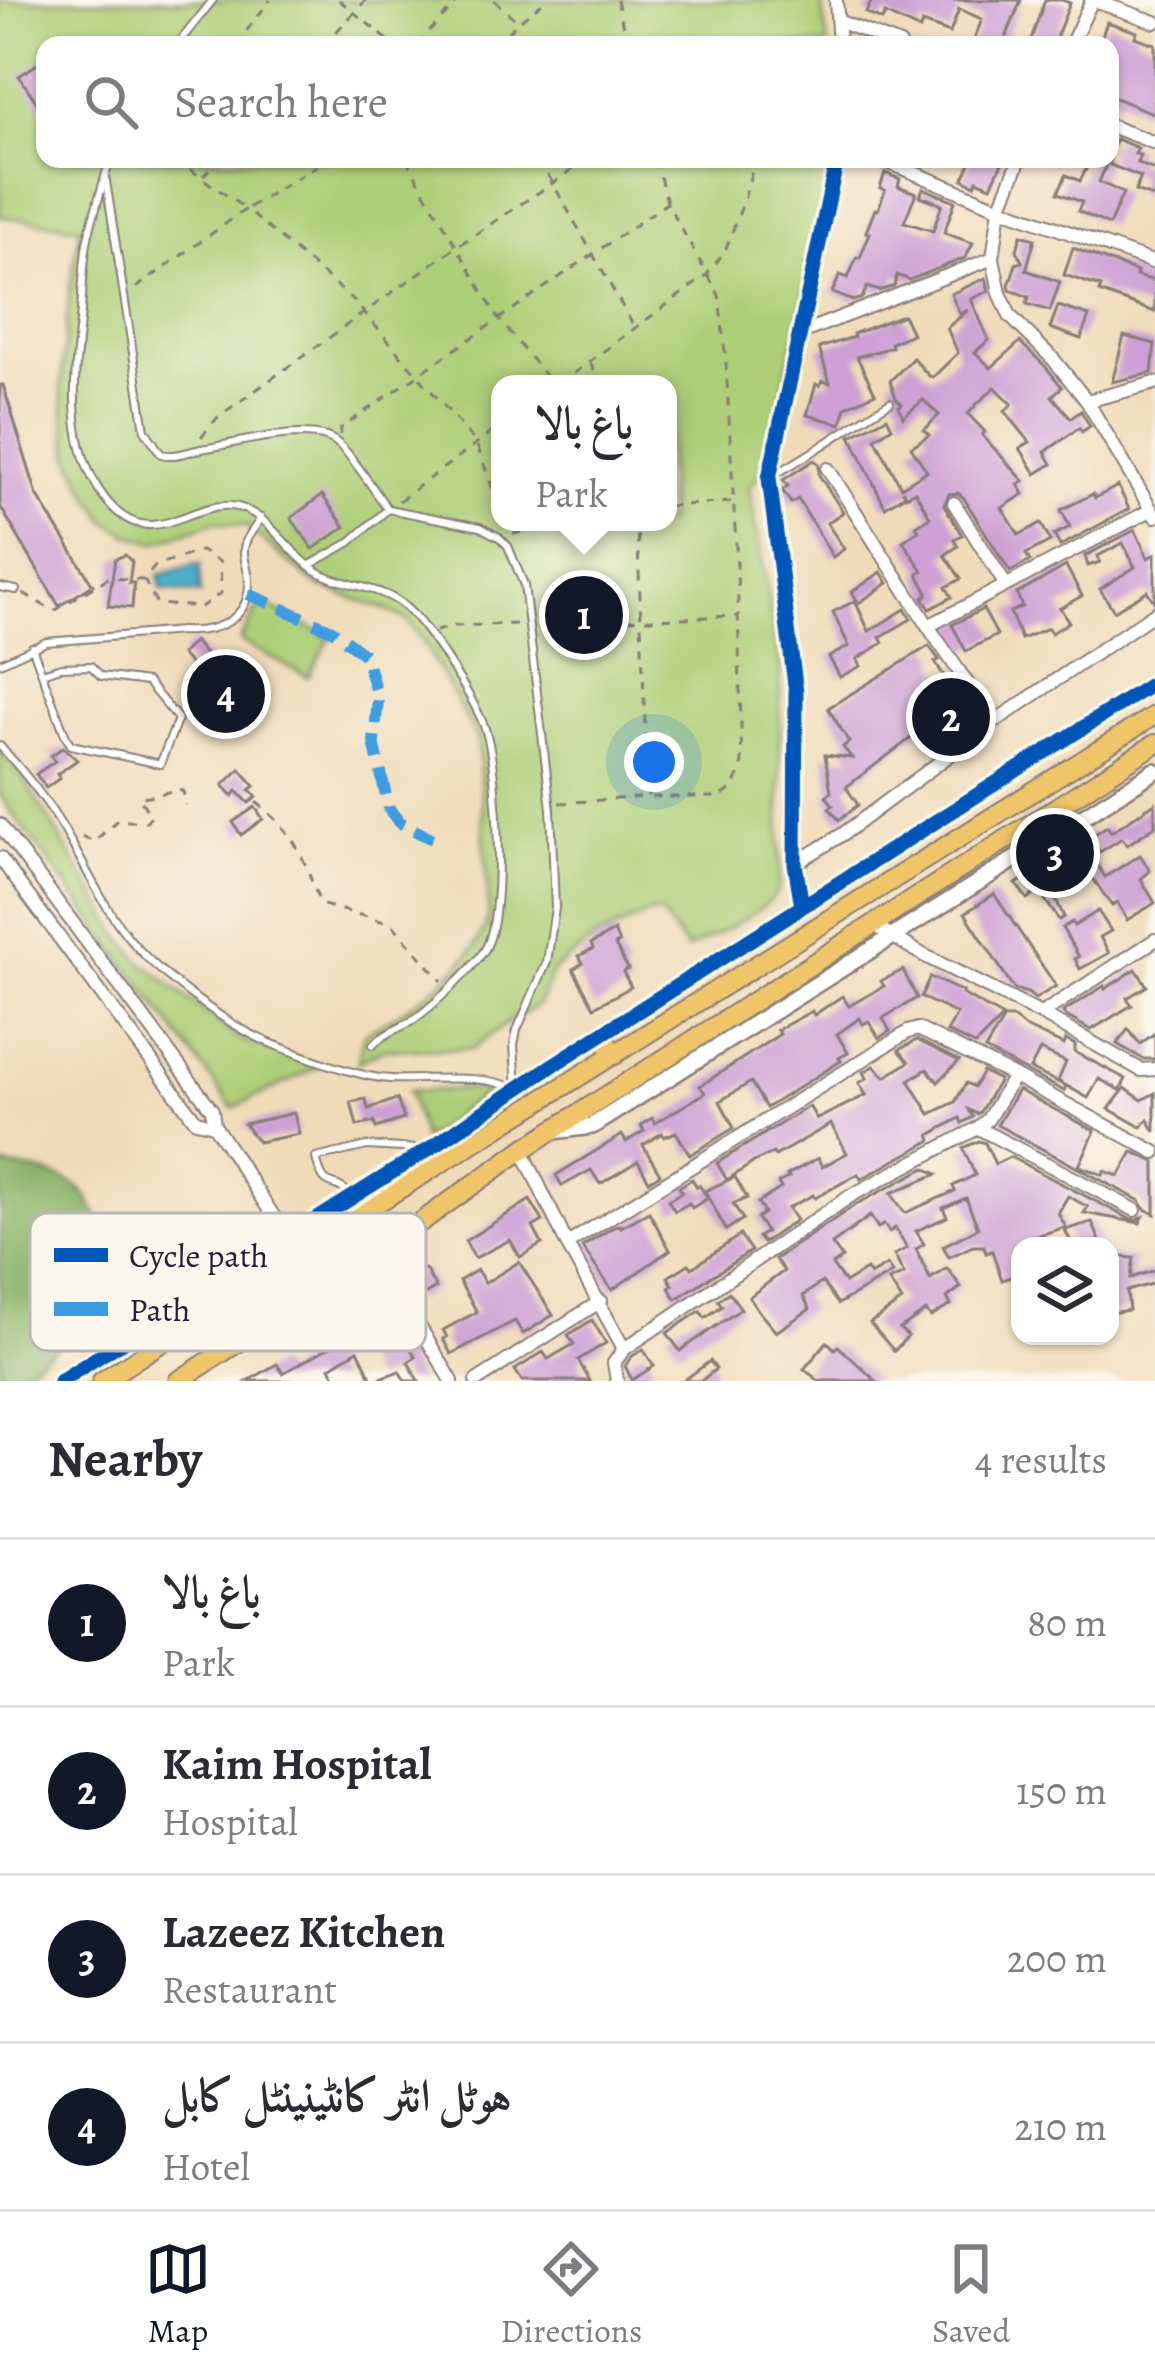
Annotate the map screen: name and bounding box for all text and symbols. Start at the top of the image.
search box [36,36,1119,168]
icon: search [78,69,144,135]
text: Search here [174,71,388,133]
popup [491,375,677,531]
text: باغ بالا [535,392,633,454]
text: Park [535,467,608,520]
pin: 1 [545,570,623,660]
pin: 4 [187,649,265,739]
pin: 2 [912,672,990,762]
your location [624,732,684,792]
pin: 3 [1016,808,1094,898]
legend [30,1213,426,1351]
text: Cycle path [129,1233,268,1278]
map controls [1011,1237,1119,1345]
button: layers [1011,1237,1119,1345]
text: Path [129,1287,190,1332]
text: Nearby [48,1424,202,1494]
text: 4 results [975,1433,1107,1486]
text: باغ بالا [162,1561,261,1623]
text: 1 [80,1596,94,1649]
text: 80 m [1027,1596,1107,1649]
text: Park [162,1636,235,1689]
text: Kaim Hospital [162,1733,432,1795]
text: 2 [78,1764,96,1817]
text: 150 m [1016,1764,1107,1817]
text: Hospital [162,1795,298,1848]
text: Lazeez Kitchen [162,1901,445,1963]
text: 3 [79,1932,95,1985]
text: 200 m [1007,1932,1107,1985]
text: Restaurant [162,1963,337,2016]
text: ہوٹل انٹر کانٹینینٹل کابل [162,2065,512,2127]
text: 4 [78,2100,96,2153]
text: 210 m [1014,2100,1107,2153]
text: Hotel [162,2140,250,2193]
tab: Map [145,2236,211,2353]
tab: Directions [501,2236,642,2353]
tab: Saved [932,2236,1010,2353]

